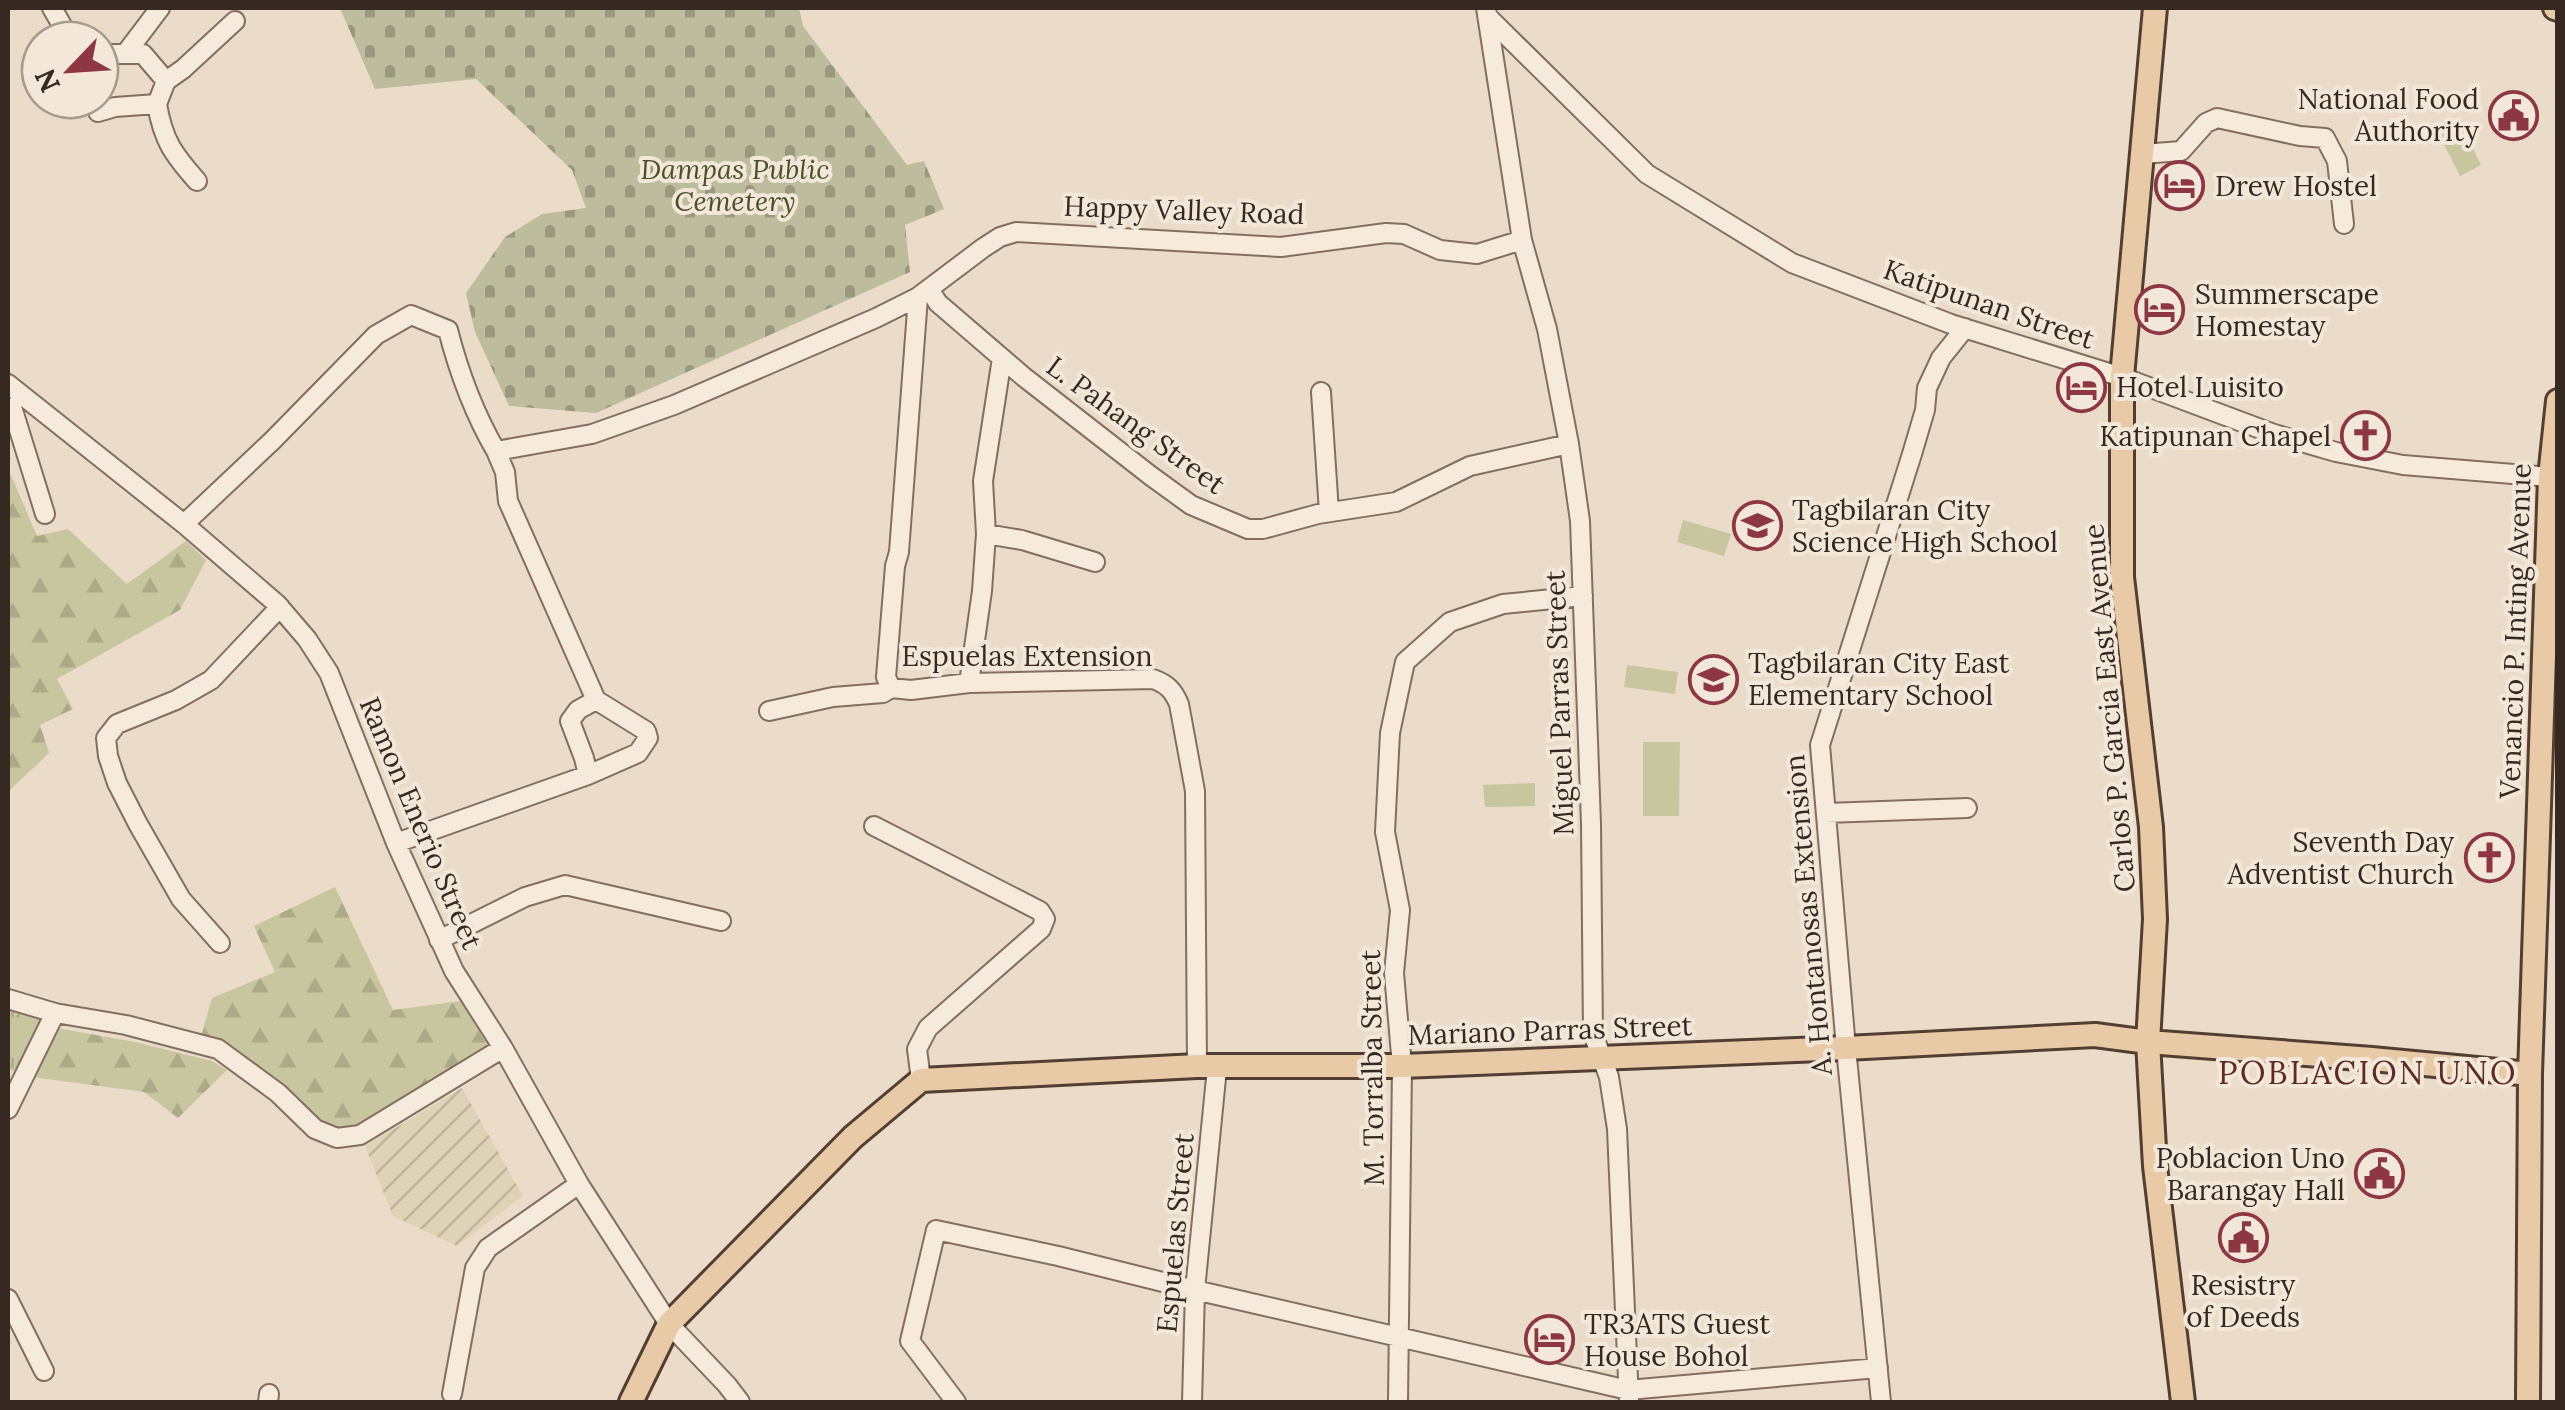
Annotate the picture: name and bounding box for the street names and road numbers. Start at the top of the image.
street label: Happy Valley Road [1063,188,1305,232]
street label: Katipunan Street [1879,251,2099,357]
street label: L. Pahang Street [1040,348,1233,502]
street label: Venancio P. Inting Avenue [2491,463,2539,800]
street label: Carlos P. Garcia East Avenue [2075,522,2143,894]
street label: Miguel Parras Street [1536,570,1582,836]
street label: Espuelas Extension [902,638,1152,674]
street label: Ramon Enerio Street [352,691,490,955]
street label: A. Hontanosas Extension [1776,753,1840,1078]
street label: M. Torralba Street [1352,949,1392,1187]
street label: Mariano Parras Street [1407,1007,1693,1053]
street label: Espuelas Street [1148,1131,1202,1335]

